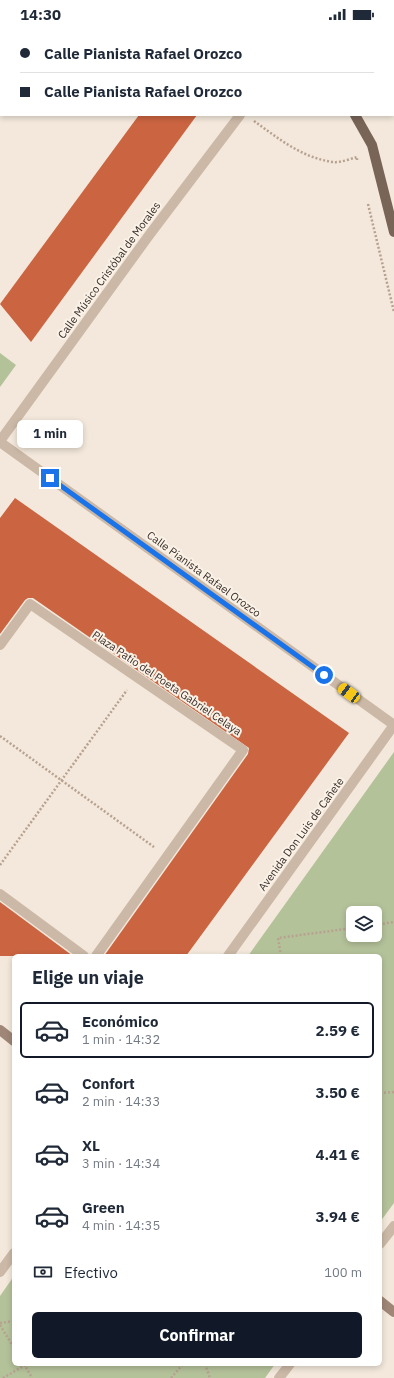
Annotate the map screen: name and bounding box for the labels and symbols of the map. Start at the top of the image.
street label: Calle Músico Cristóbal de Morales [55,199,163,341]
callout: 1 min [17,420,83,448]
route end [41,469,59,487]
street label: Calle Pianista Rafael Orozco [144,528,264,620]
street label: Plaza Patio del Poeta Gabriel Celaya [90,628,244,738]
route start [315,666,333,684]
car [336,681,362,705]
street label: Avenida Don Luis de Cañete [255,775,347,893]

